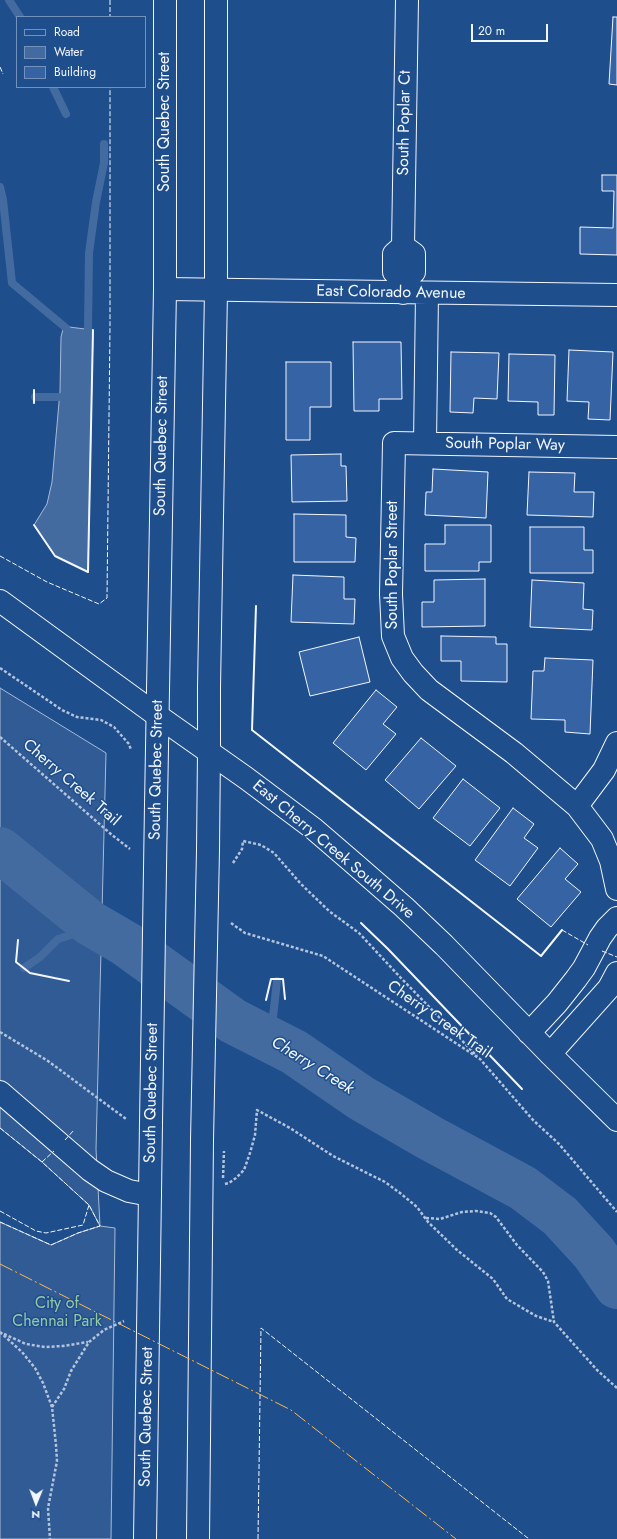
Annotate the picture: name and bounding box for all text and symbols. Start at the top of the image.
legend [16,16,146,88]
scale bar [473,16,550,42]
text: 20 m [478,22,505,40]
text: Road [54,23,80,41]
text: Water [54,43,84,61]
street label: South Quebec Street [155,52,175,192]
text: Building [54,63,96,81]
street label: South Poplar Ct [394,70,416,176]
street label: East Colorado Avenue [316,282,466,304]
street label: South Quebec Street [151,376,173,516]
street label: South Poplar Way [445,434,565,456]
street label: South Poplar Street [383,501,403,629]
street label: South Quebec Street [146,700,168,840]
street label: Cherry Creek Trail [18,736,124,830]
street label: East Cherry Creek South Drive [248,777,418,923]
street label: Cherry Creek Trail [383,977,495,1063]
street label: South Quebec Street [141,1023,163,1163]
water label: Cherry Creek [267,1033,357,1099]
park label: City of Chennai Park [12,1294,102,1332]
street label: South Quebec Street [136,1347,158,1487]
north arrow [16,1483,56,1523]
text: N [31,1507,40,1523]

